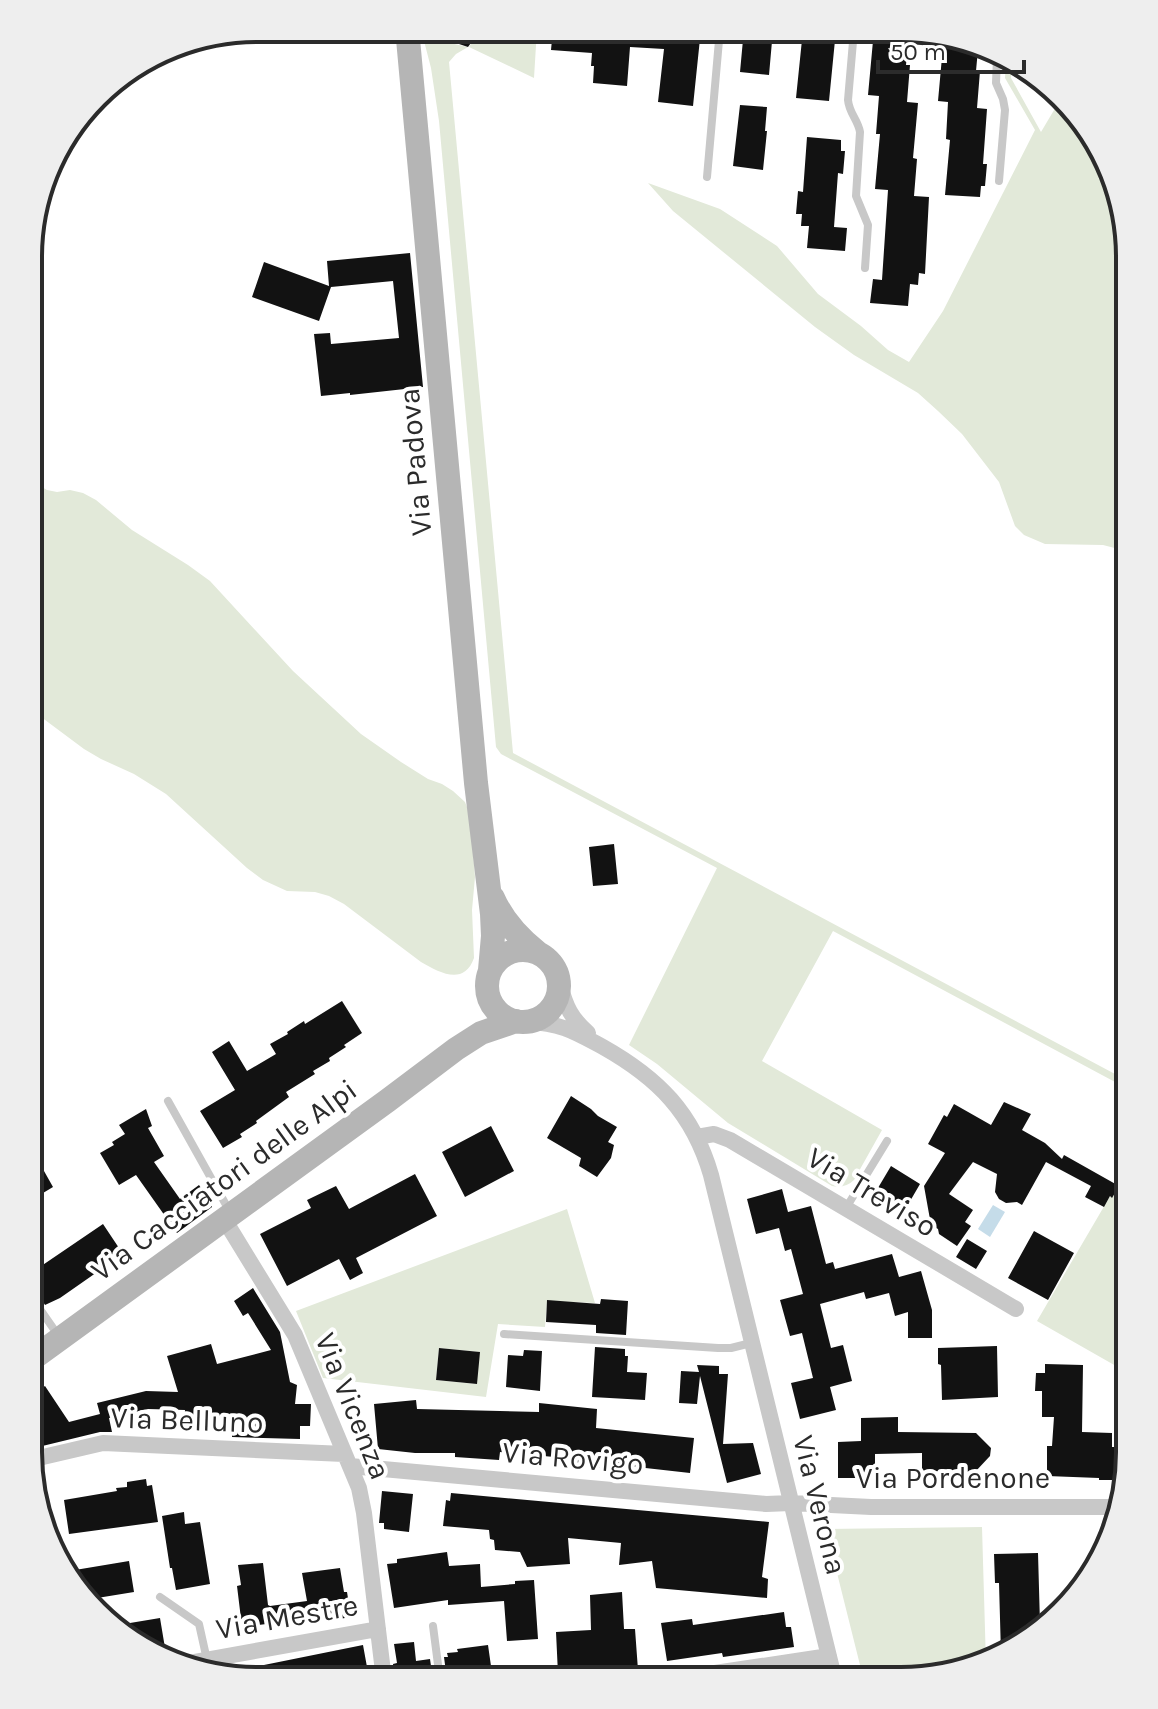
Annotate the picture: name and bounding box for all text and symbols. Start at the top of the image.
scale bar [878,24,1024,74]
text: 50 m [890,38,946,66]
street label: Via Padova [391,387,439,537]
street label: Via Cacciatori delle Alpi [84,1071,364,1289]
street label: Via Treviso [801,1139,943,1245]
street label: Via Vicenza [307,1327,399,1485]
street label: Via Belluno [110,1399,264,1441]
street label: Via Verona [785,1431,855,1579]
street label: Via Rovigo [501,1434,645,1482]
street label: Via Pordenone [856,1460,1050,1496]
street label: Via Mestre [213,1587,361,1647]

